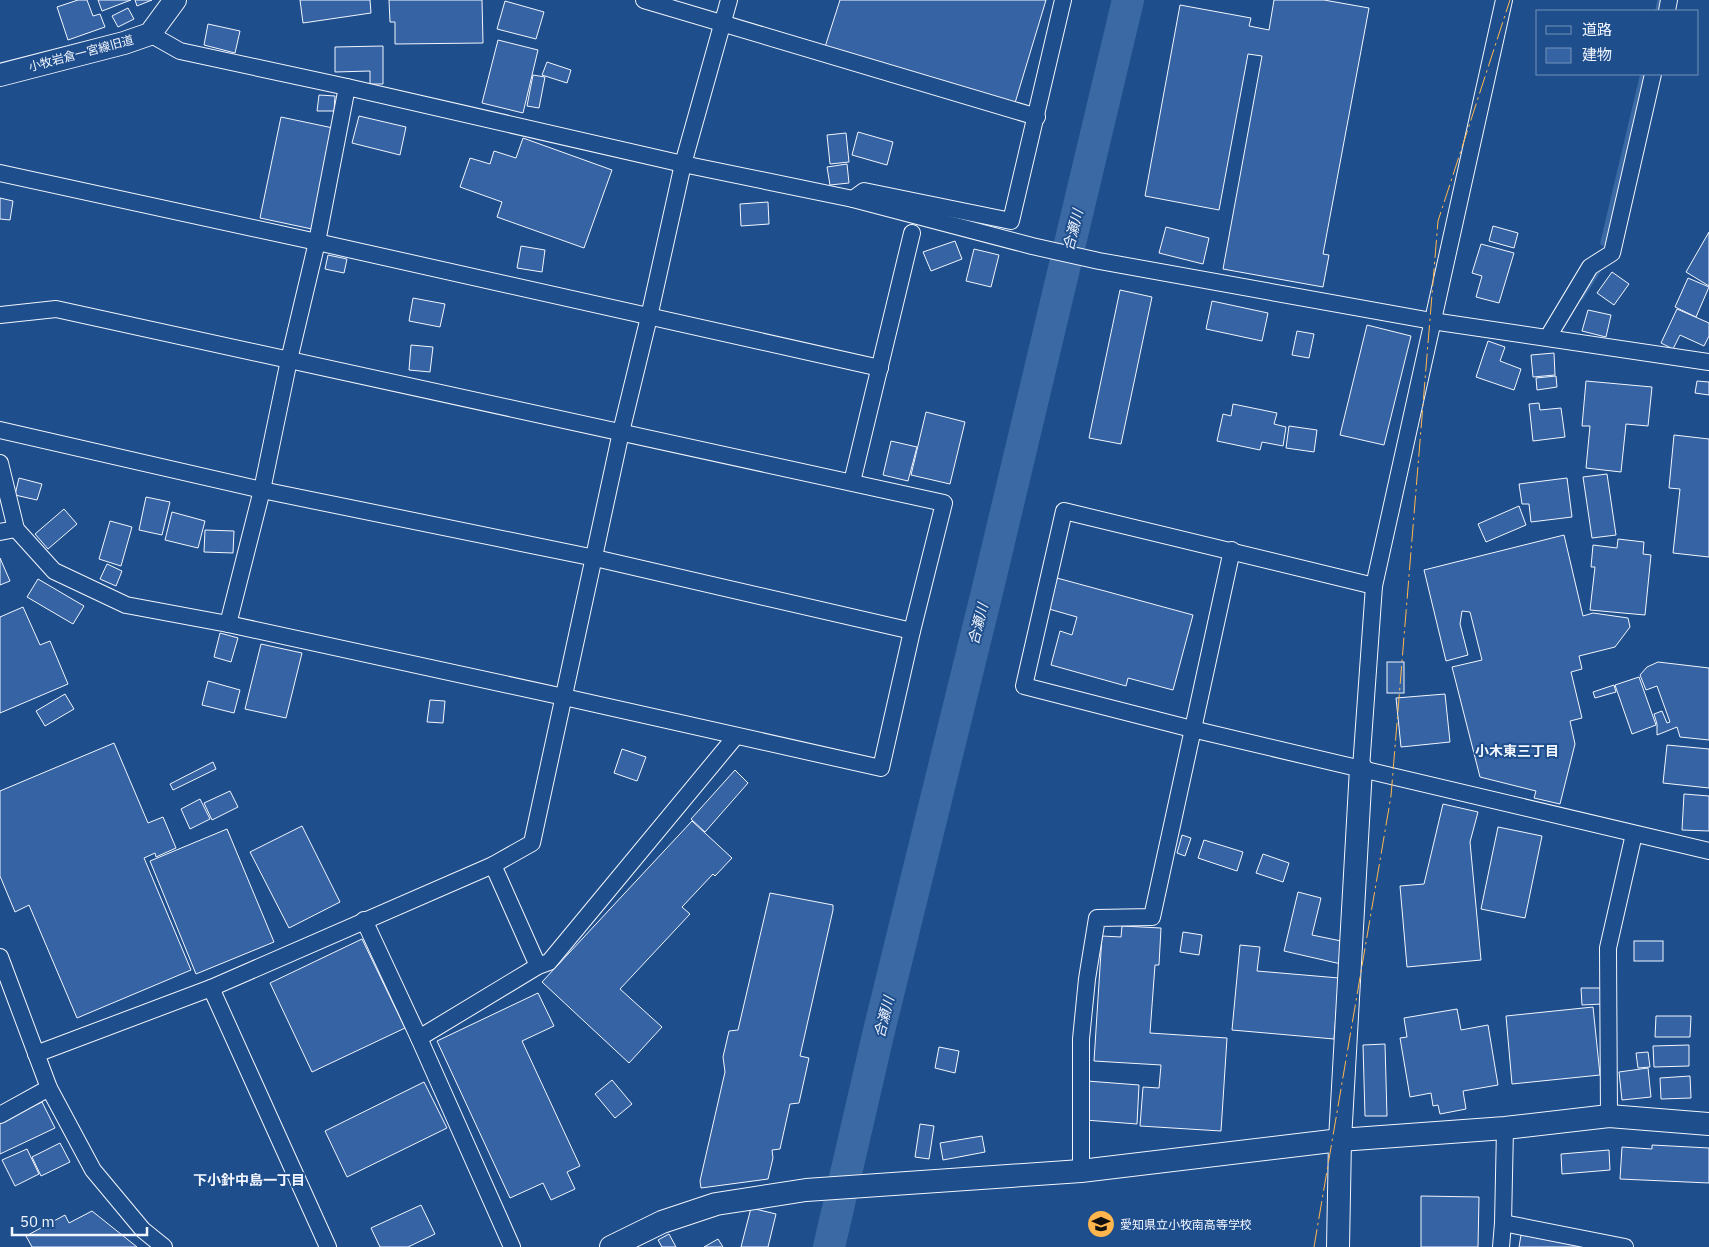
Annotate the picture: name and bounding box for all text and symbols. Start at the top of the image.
legend [1536,10,1699,75]
text: 道路 [1582,20,1612,39]
street label: 小牧岩倉一宮線旧道 [27,32,135,74]
text: 建物 [1582,45,1612,64]
water label: 合瀬川 [1059,206,1087,253]
water label: 合瀬川 [964,600,992,647]
district label: 小木東三丁目 [1475,742,1559,760]
water label: 合瀬川 [870,993,898,1040]
district label: 下小針中島一丁目 [193,1171,305,1189]
scale bar [12,1204,148,1236]
school or university icon: 愛知県立小牧南高等学校 [1086,1209,1116,1239]
text: 50 m [20,1212,55,1231]
place label: 愛知県立小牧南高等学校 [1120,1217,1252,1232]

